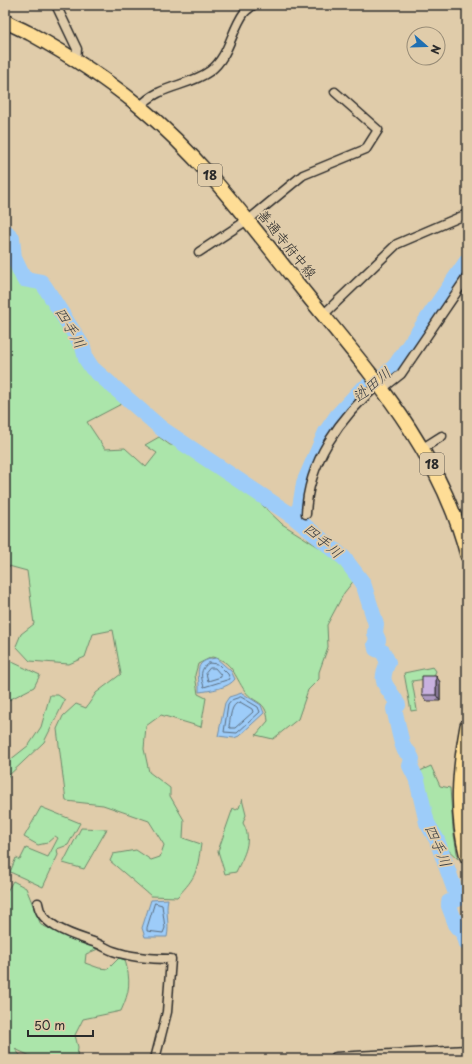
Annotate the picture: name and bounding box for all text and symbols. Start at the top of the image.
north arrow [406,26,446,66]
text: N [426,43,445,57]
road number: 18 [198,164,222,186]
street label: 善通寺府中線 [253,204,322,283]
water label: 四手川 [50,302,93,352]
water label: 迯田川 [346,361,396,407]
road number: 18 [420,453,444,475]
water label: 四手川 [299,517,349,563]
water label: 四手川 [420,820,459,871]
scale bar [28,1012,93,1038]
text: 50 m [34,1016,65,1034]

